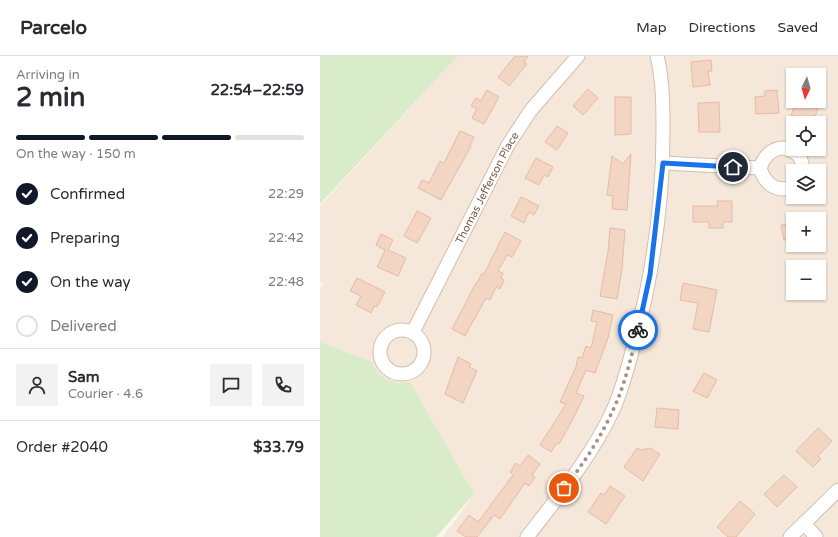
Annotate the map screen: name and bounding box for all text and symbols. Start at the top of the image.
text: Parcelo [20,17,87,39]
text: Map [636,19,667,36]
text: Directions [689,19,756,36]
text: Saved [778,19,818,36]
text: Arriving in [16,67,80,83]
north arrow [786,68,826,108]
map controls [786,68,826,300]
text: 22:54–22:59 [210,81,304,99]
text: 2 min [16,82,85,113]
button: locate [786,116,826,156]
street label: Thomas Jefferson Place [453,130,522,246]
text: On the way · 150 m [16,146,136,162]
pin [716,150,750,184]
icon: home [722,156,744,178]
button: layers [786,164,826,204]
icon: check [16,183,38,205]
text: Confirmed [50,185,125,203]
text: 22:29 [268,186,304,202]
button: + [786,212,826,252]
icon: check [16,227,38,249]
text: Preparing [50,229,120,247]
text: 22:42 [268,230,304,246]
button: − [786,260,826,300]
icon: check [16,271,38,293]
text: On the way [50,273,130,291]
text: 22:48 [268,274,304,290]
courier [618,310,658,350]
text: Delivered [50,317,117,335]
icon: bike [627,319,649,341]
button: person [16,364,58,406]
button: chat [210,364,252,406]
button: phone [262,364,304,406]
text: Sam [68,368,99,386]
text: Courier · 4.6 [68,386,143,402]
text: Order #2040 [16,438,108,456]
text: $33.79 [253,438,304,456]
pin [547,471,581,505]
icon: bag [553,477,575,499]

